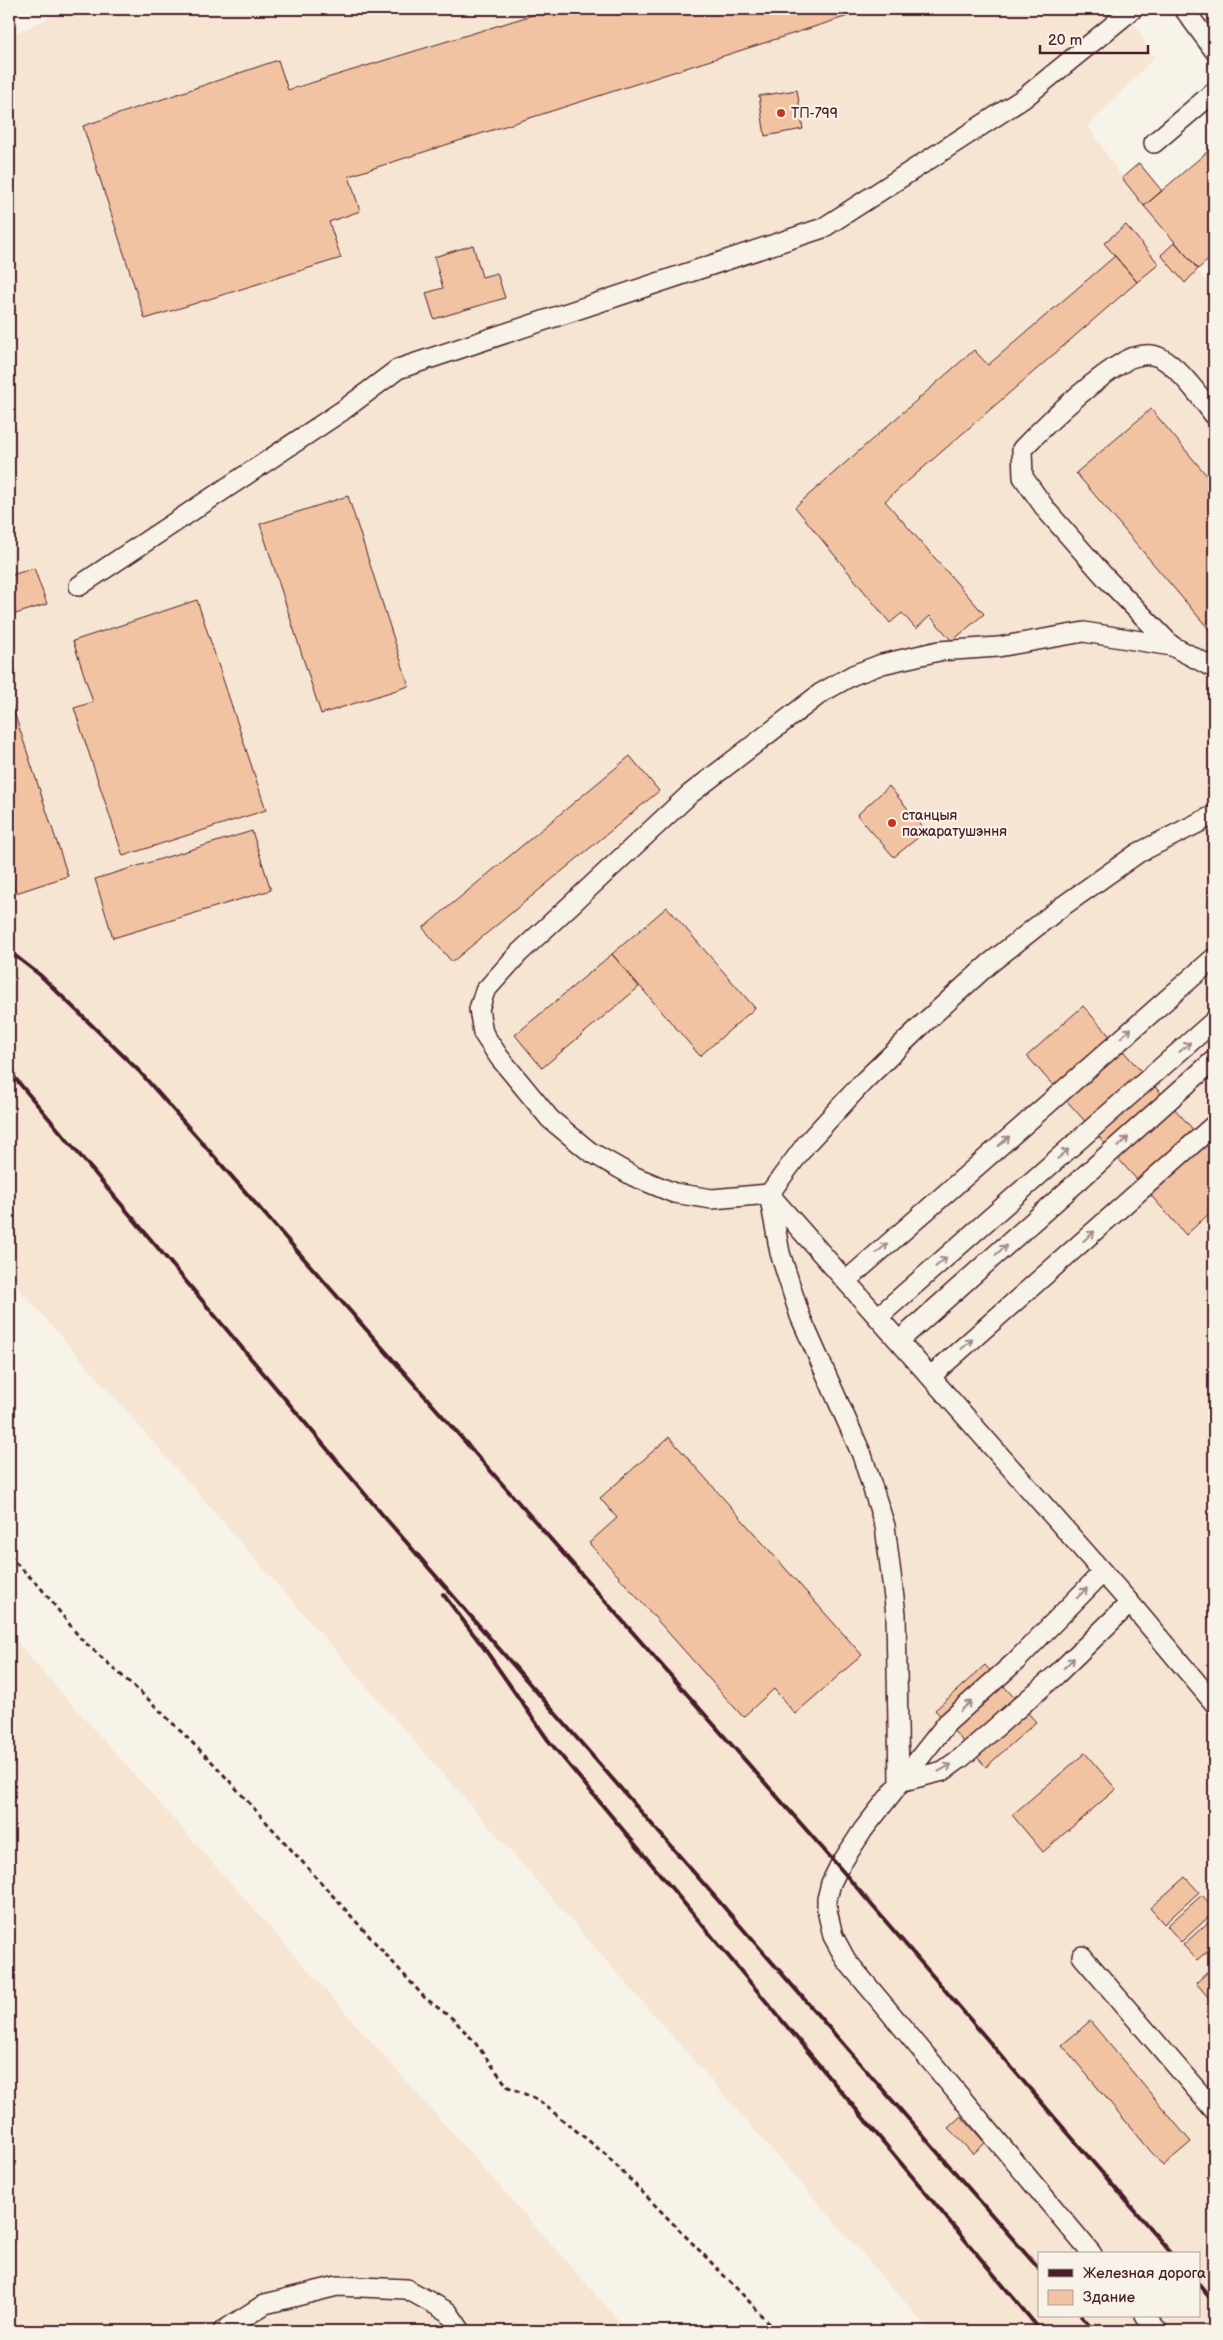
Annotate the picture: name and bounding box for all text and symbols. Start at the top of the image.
scale bar [1040,22,1148,54]
text: 20 m [1048,31,1082,50]
place label: ТП-799 [791,105,838,122]
marker: ТП-799 [775,107,787,119]
place label: станцыя пажаратушэння [902,807,1007,840]
marker: станцыя пажаратушэння [886,817,898,829]
one-way arrow [1119,1027,1132,1039]
one-way arrow [1179,1041,1192,1053]
one-way arrow [997,1136,1010,1147]
one-way arrow [1116,1136,1129,1148]
one-way arrow [1057,1148,1070,1160]
one-way arrow [1083,1230,1096,1242]
one-way arrow [876,1242,889,1254]
one-way arrow [995,1244,1008,1256]
one-way arrow [935,1256,948,1267]
one-way arrow [961,1338,974,1350]
one-way arrow [1076,1587,1089,1599]
one-way arrow [1062,1657,1075,1669]
one-way arrow [959,1700,972,1712]
one-way arrow [938,1763,953,1773]
legend [1038,2252,1200,2318]
text: Железная дорога [1083,2264,1206,2283]
text: Здание [1083,2288,1135,2307]

